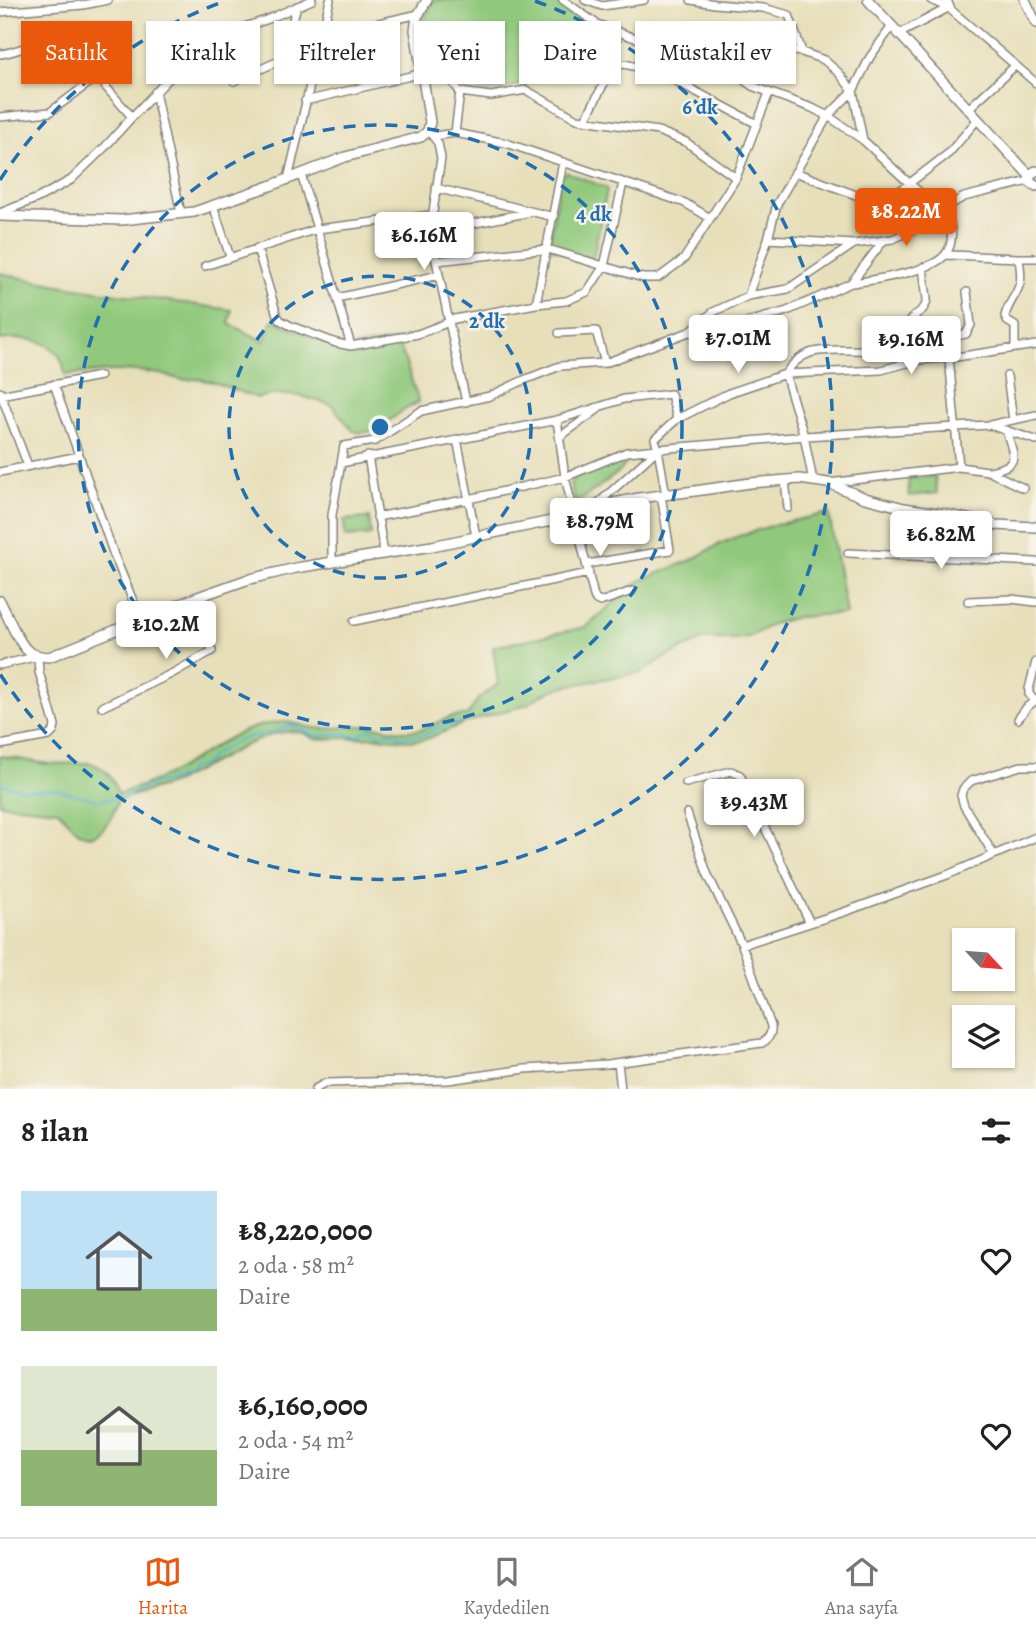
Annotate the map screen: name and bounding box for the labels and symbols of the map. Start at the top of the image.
text: 6 dk [682,93,718,121]
pin: ₺8.22M [849,188,963,248]
text: 4 dk [576,200,612,228]
pin: ₺6.16M [367,212,481,272]
text: 2 dk [469,307,505,335]
pin: ₺7.01M [681,316,795,375]
pin: ₺9.16M [854,316,968,376]
centre of rings [368,415,392,439]
pin: ₺8.79M [543,498,657,558]
pin: ₺6.82M [884,512,998,571]
pin: ₺10.2M [109,602,223,661]
pin: ₺9.43M [697,780,811,839]
north arrow [952,928,1015,990]

